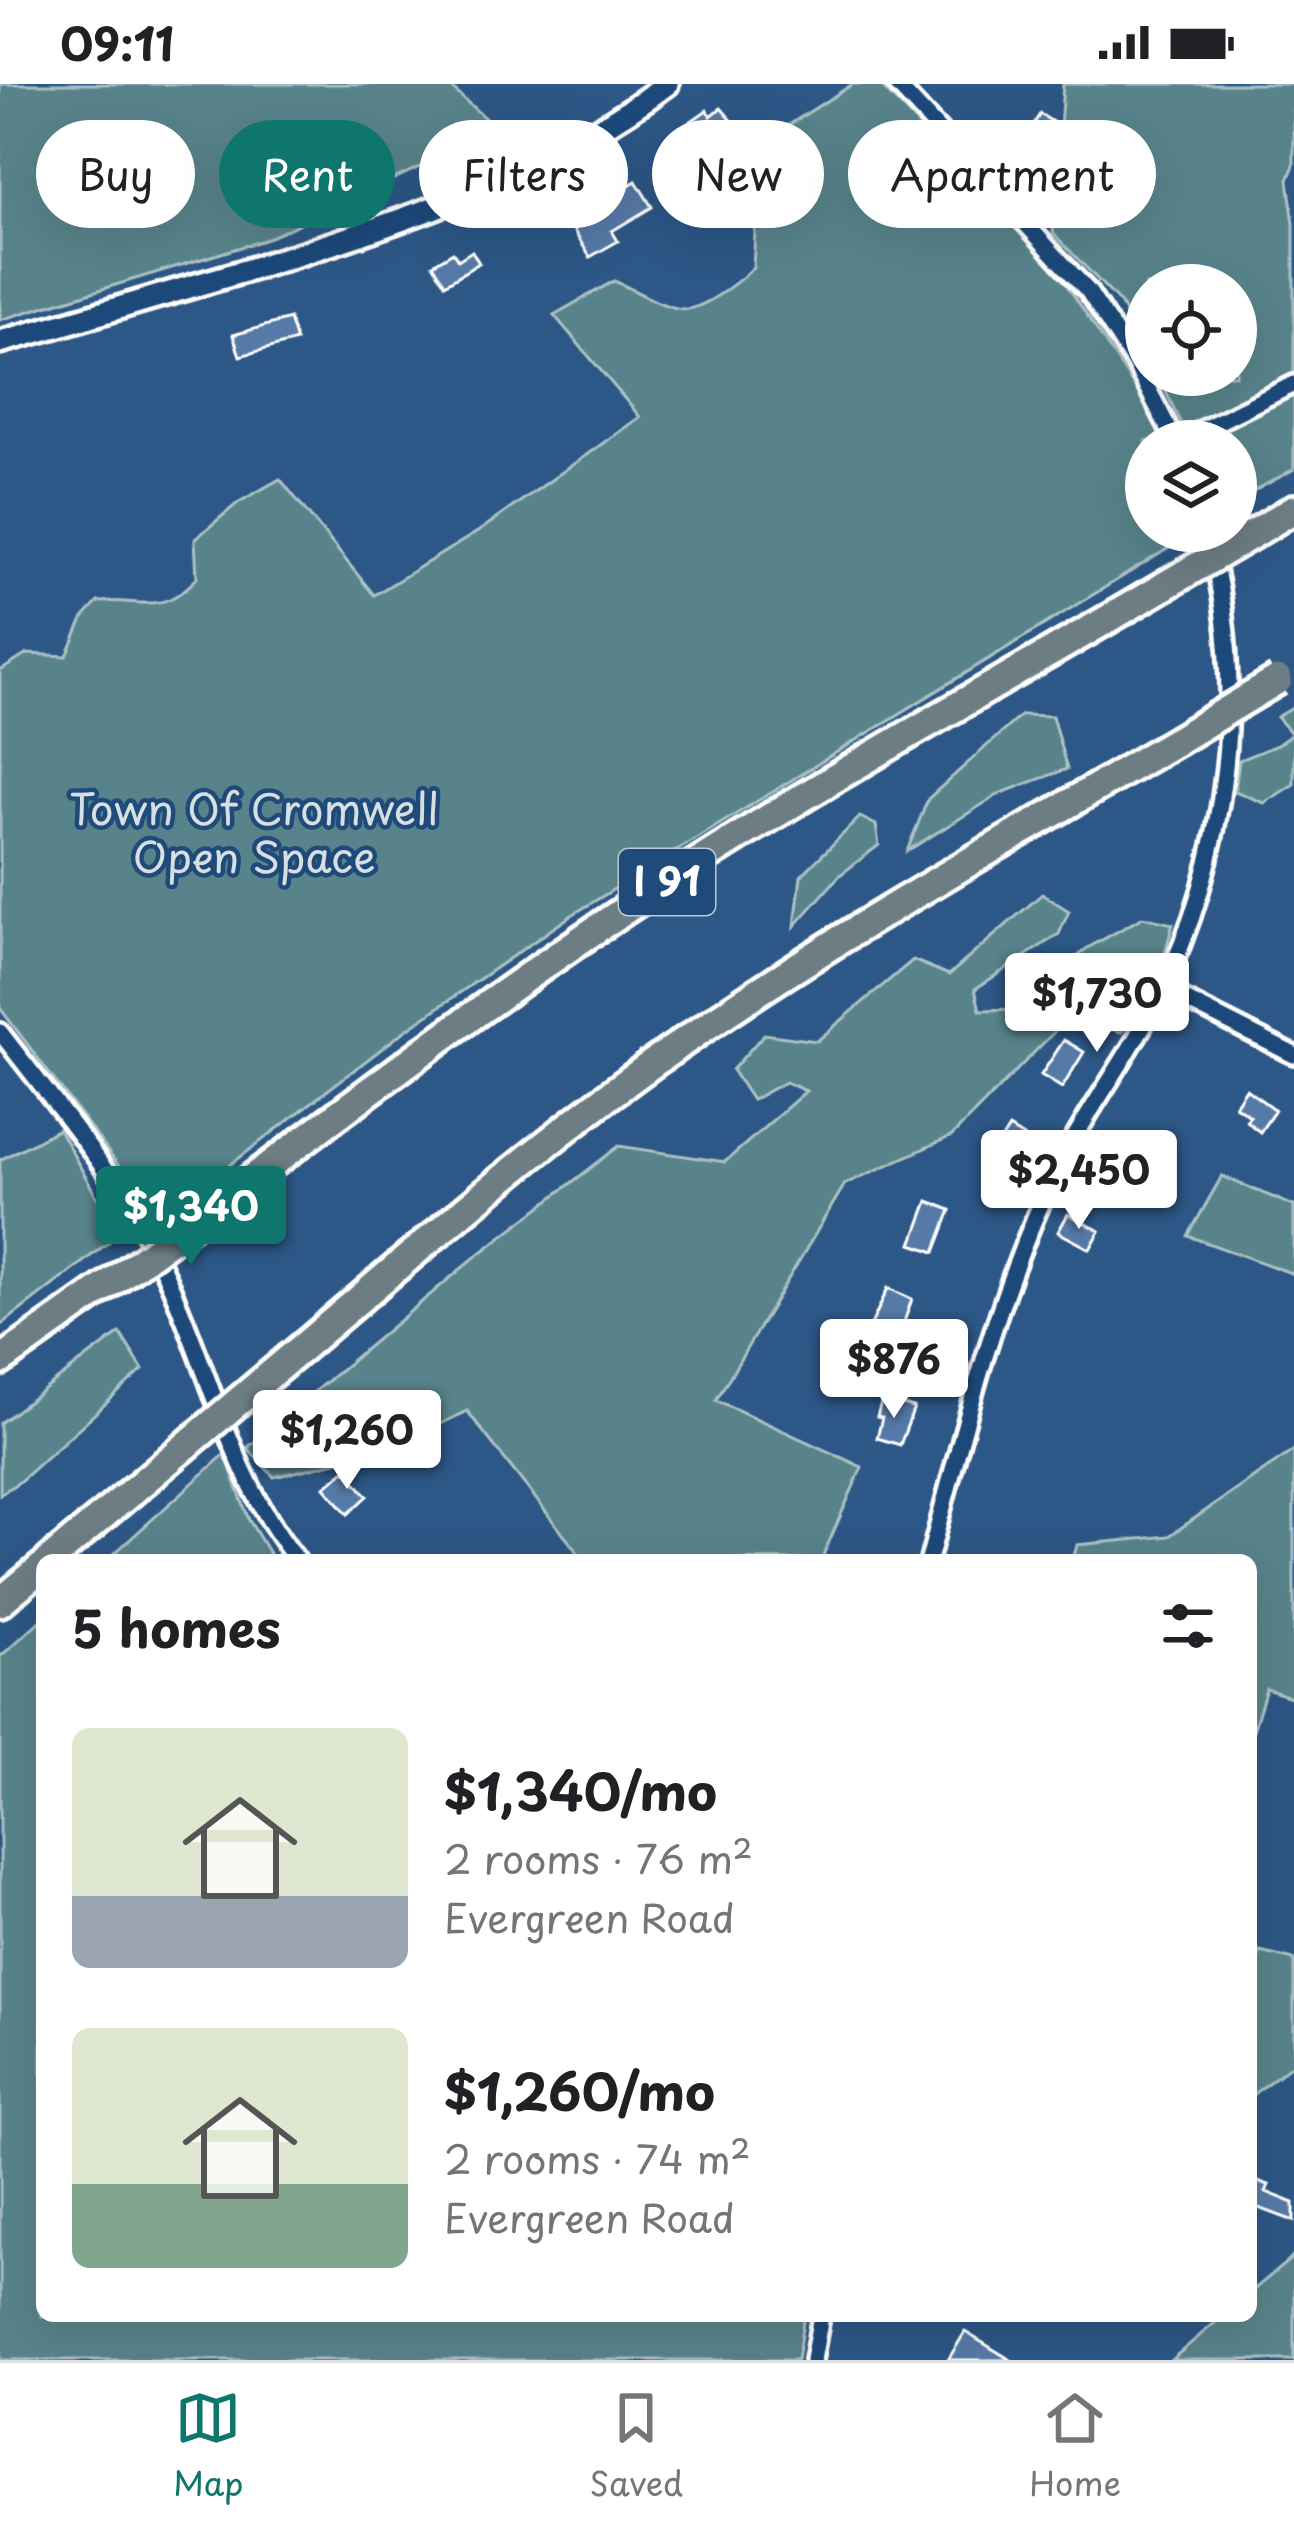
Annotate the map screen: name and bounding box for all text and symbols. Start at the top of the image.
text: 09:11 [60,8,174,76]
chip: Buy [36,120,195,228]
chip: Rent [219,120,395,228]
chip: Filters [419,120,628,228]
chip: New [652,120,824,228]
chip: Apartment [848,120,1156,228]
map controls [1125,264,1257,552]
button: locate [1125,264,1257,396]
button: layers [1125,420,1257,552]
park label: Town Of Cromwell Open Space [69,776,439,887]
road number: I 91 [619,849,715,915]
pin: $1,730 [999,953,1195,1055]
text: $1,730 [1032,962,1162,1021]
pin: $2,450 [981,1130,1177,1232]
text: $2,450 [1008,1139,1150,1198]
pin: $1,340 [93,1166,289,1268]
text: $1,340 [123,1175,259,1234]
pin: $876 [823,1319,965,1421]
text: $876 [847,1328,941,1387]
pin: $1,260 [249,1390,445,1492]
text: $1,260 [280,1399,414,1458]
text: 5 homes [72,1588,281,1665]
icon: filters [1155,1593,1221,1659]
text: $1,340/mo [444,1751,717,1828]
icon: home [168,1776,312,1920]
text: 2 rooms · 76 m² [444,1828,753,1887]
text: Evergreen Road [444,1887,735,1946]
text: $1,260/mo [444,2051,715,2128]
icon: home [168,2076,312,2220]
text: 2 rooms · 74 m² [444,2128,751,2187]
text: Evergreen Road [444,2187,735,2246]
tab: Map [173,2385,244,2507]
tab: Saved [590,2385,683,2507]
tab: Home [1029,2385,1121,2507]

